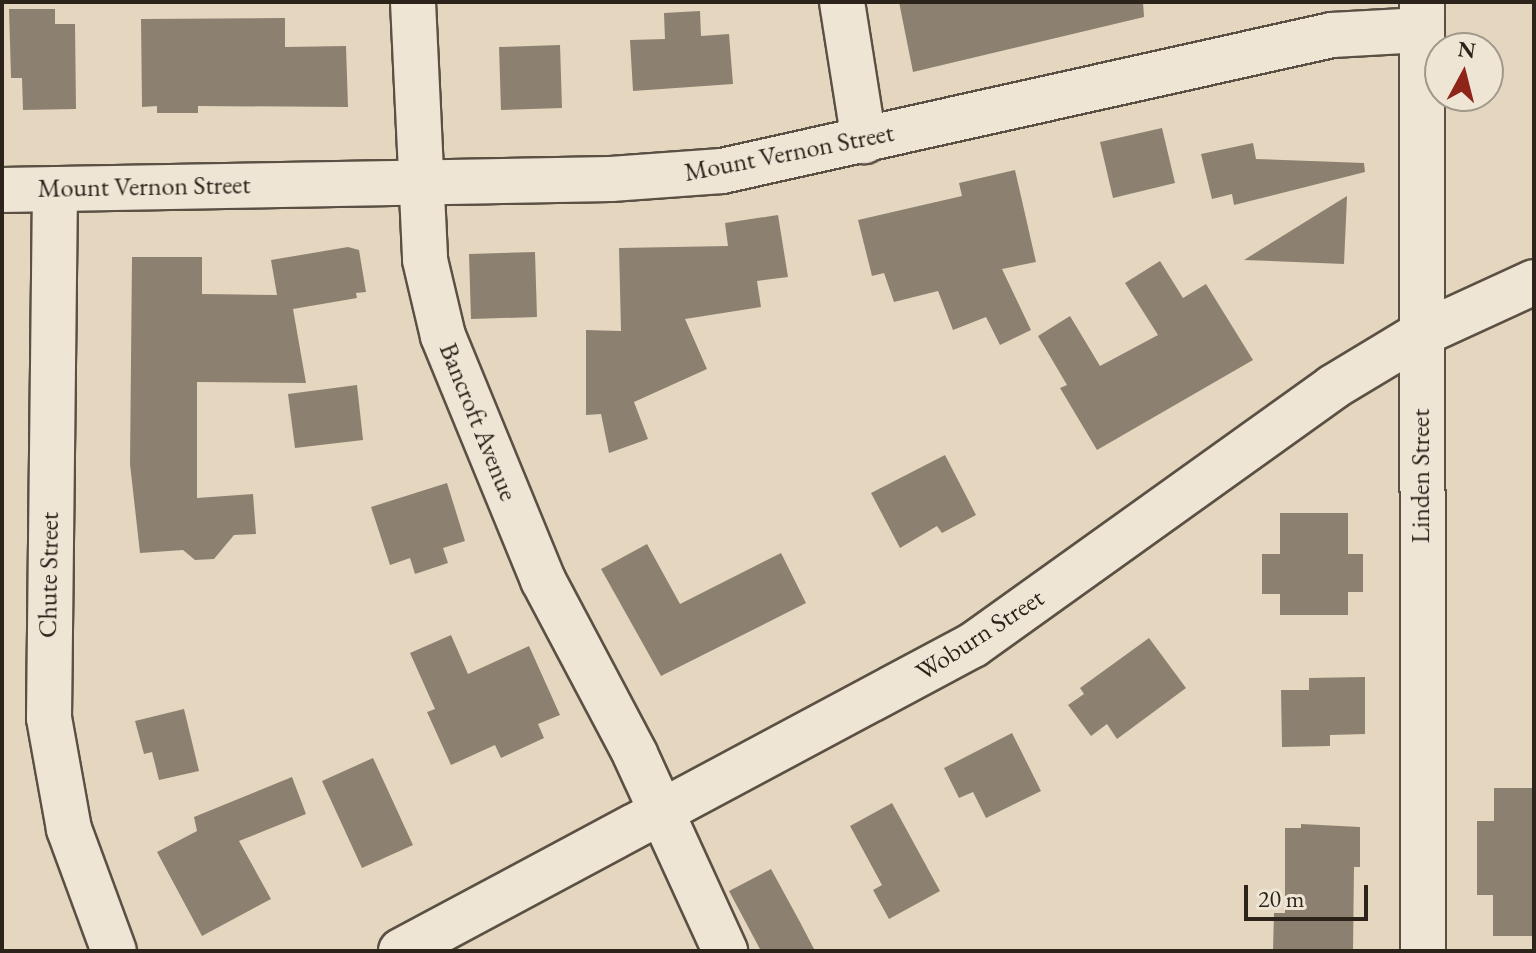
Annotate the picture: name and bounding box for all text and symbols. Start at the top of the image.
north arrow [1424,32,1504,112]
text: N [1456,34,1477,65]
street label: Mount Vernon Street [682,117,896,189]
street label: Mount Vernon Street [37,170,251,204]
street label: Bancroft Avenue [432,339,524,505]
street label: Linden Street [1405,409,1437,543]
street label: Chute Street [32,512,66,638]
street label: Woburn Street [910,582,1050,688]
scale bar [1248,869,1372,919]
text: 20 m [1258,883,1305,914]

